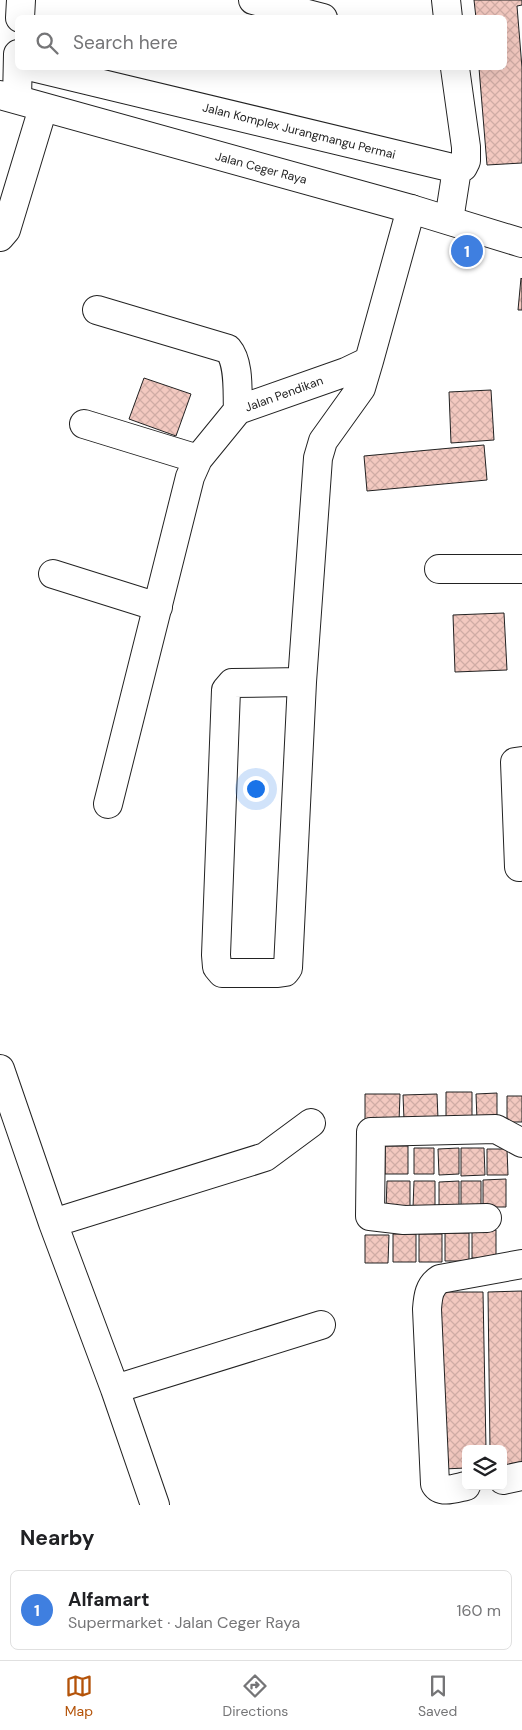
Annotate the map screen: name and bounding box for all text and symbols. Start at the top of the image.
search box [15,15,507,70]
icon: search [33,29,61,57]
text: Search here [73,30,178,55]
street label: Jalan Komplex Jurangmangu Permai [201,99,397,163]
street label: Jalan Ceger Raya [213,148,309,188]
pin: 1 [451,232,483,270]
street label: Jalan Pendikan [243,372,325,416]
your location [243,776,269,802]
map controls [462,1445,507,1490]
button: layers [462,1445,507,1490]
text: Nearby [20,1524,94,1552]
text: Alfamart [68,1587,149,1612]
text: 1 [34,1600,40,1621]
text: 160 m [457,1600,501,1621]
text: Supermarket · Jalan Ceger Raya [68,1612,300,1633]
tab: Map [65,1672,93,1720]
tab: Directions [223,1672,288,1720]
tab: Saved [418,1672,457,1720]

